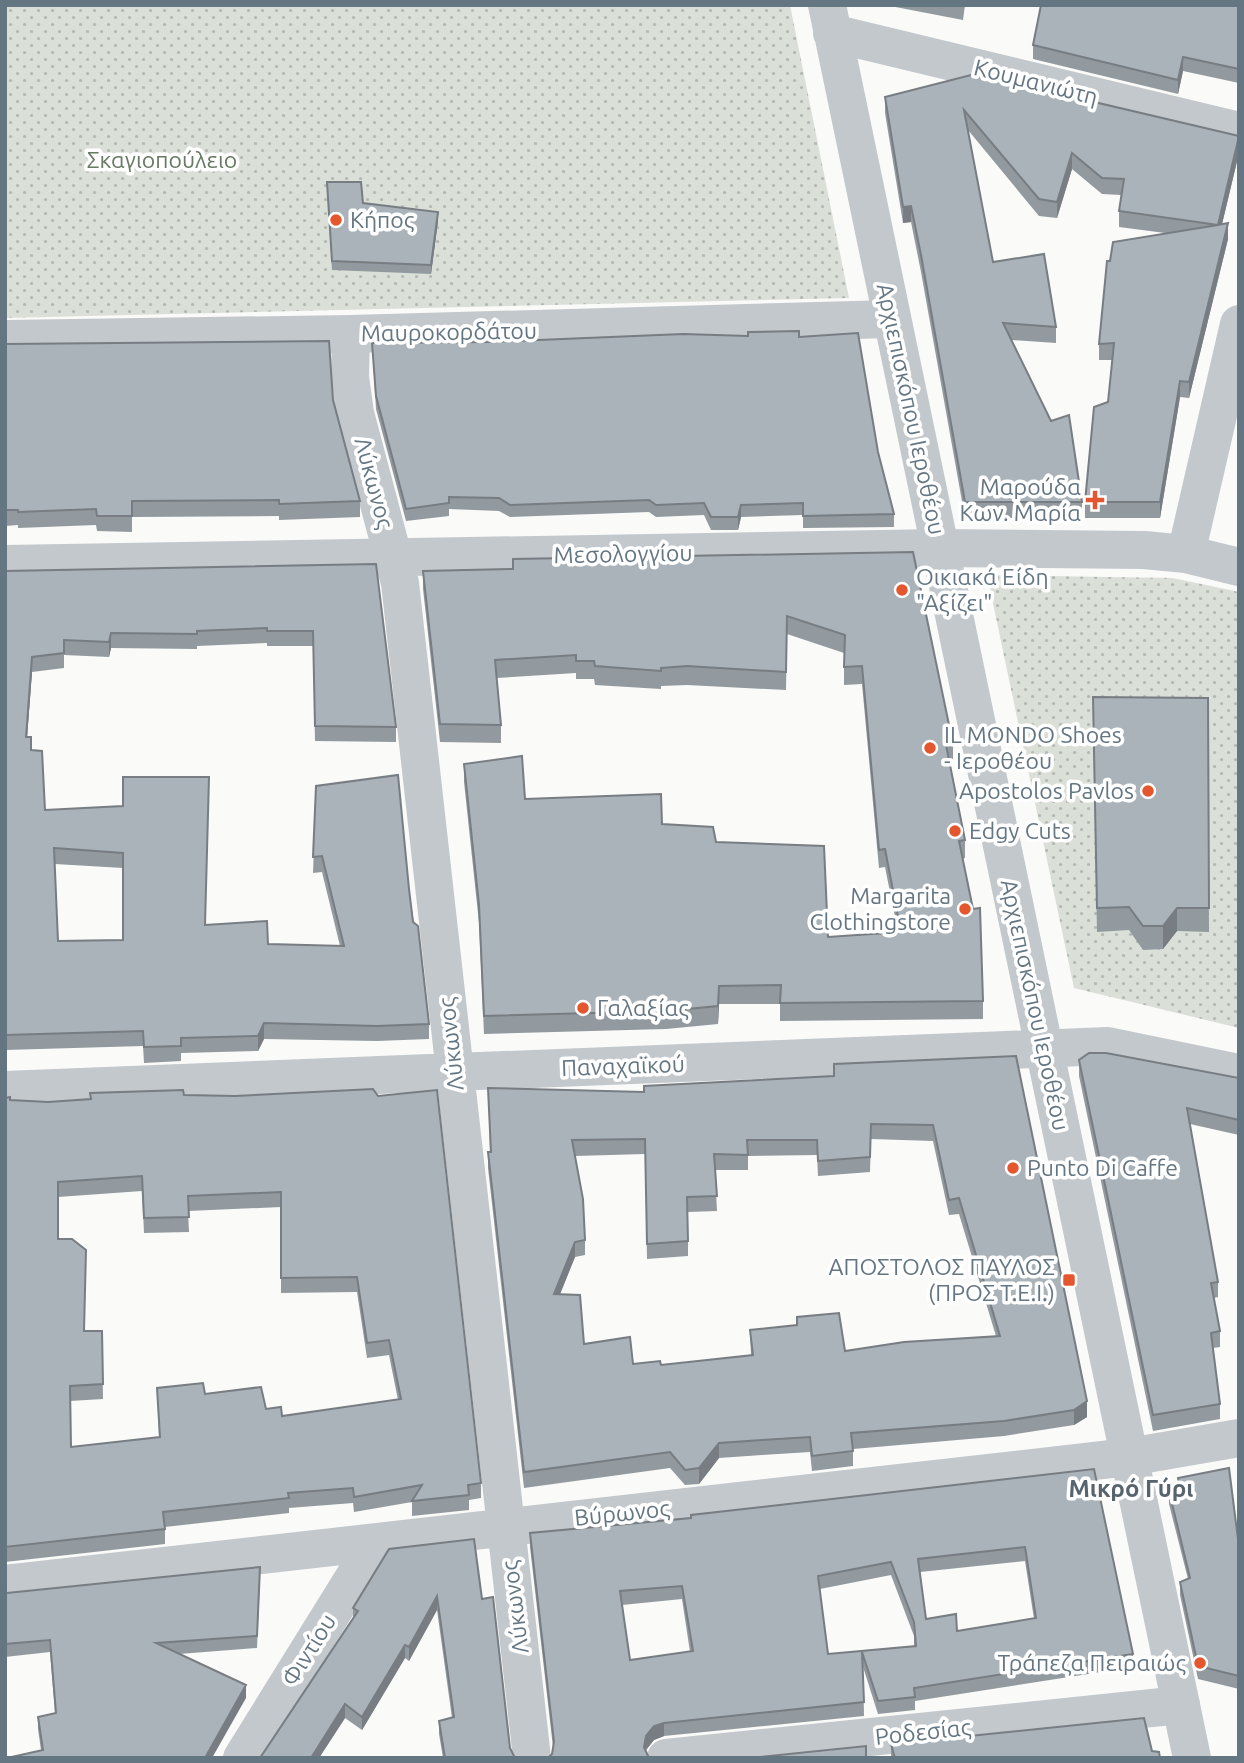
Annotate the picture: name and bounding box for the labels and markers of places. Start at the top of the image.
place label: Κήπος [350,207,414,233]
marker: Κήπος [328,212,344,228]
place label: Μαρούδα Κων. Μαρία [959,474,1081,525]
marker: Μαρούδα Κων. Μαρία [1087,492,1103,508]
place label: Οικιακά Είδη "Αξίζει" [916,564,1049,617]
marker: Οικιακά Είδη "Αξίζει" [894,582,910,598]
place label: IL MONDO Shoes - Ιεροθέου [944,722,1122,773]
marker: IL MONDO Shoes - Ιεροθέου [922,740,938,756]
place label: Apostolos Pavlos [959,778,1134,803]
marker: Apostolos Pavlos [1140,783,1156,799]
place label: Edgy Cuts [969,818,1071,843]
marker: Edgy Cuts [947,823,963,839]
place label: Margarita Clothingstore [809,883,951,934]
marker: Margarita Clothingstore [957,901,973,917]
place label: Γαλαξίας [597,995,689,1022]
marker: Γαλαξίας [575,1000,591,1016]
place label: Punto Di Caffe [1027,1155,1178,1180]
marker: Punto Di Caffe [1005,1160,1021,1176]
place label: ΑΠΟΣΤΟΛΟΣ ΠΑΥΛΟΣ (ΠΡΟΣ Τ.Ε.Ι.) [829,1254,1055,1306]
marker: ΑΠΟΣΤΟΛΟΣ ΠΑΥΛΟΣ (ΠΡΟΣ Τ.Ε.Ι.) [1061,1272,1077,1288]
place label: Τράπεζα Πειραιώς [998,1650,1186,1676]
marker: Τράπεζα Πειραιώς [1192,1655,1208,1671]

